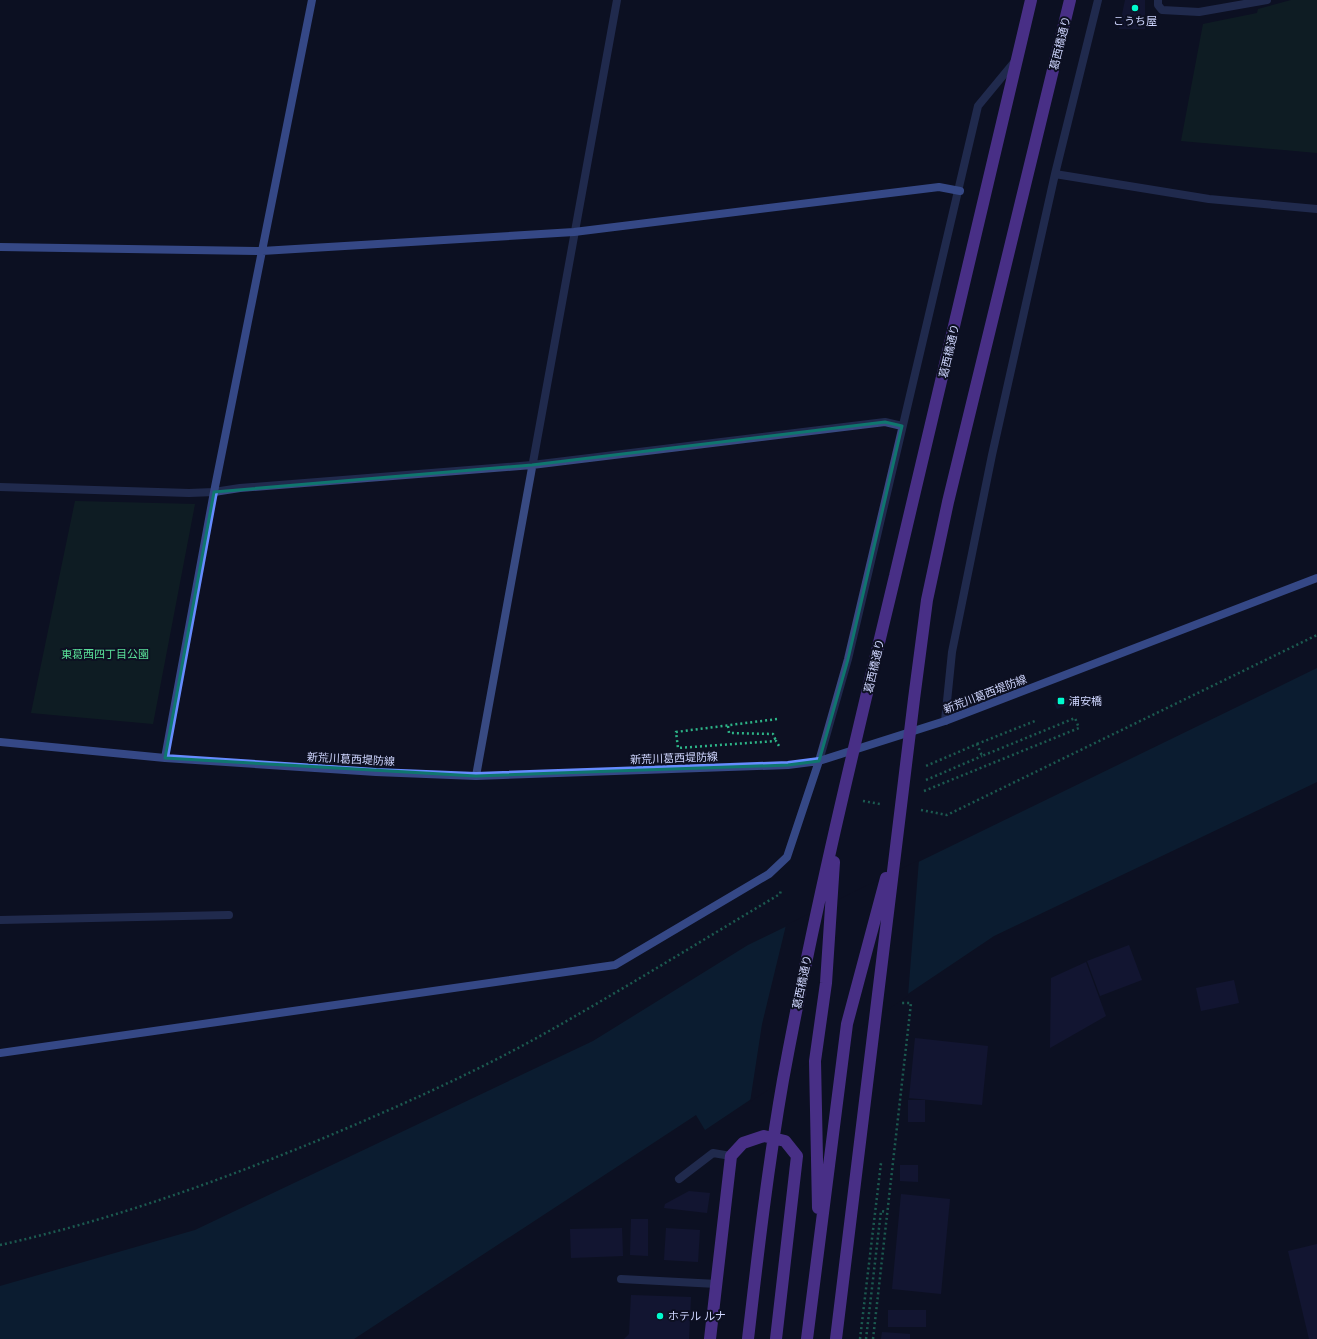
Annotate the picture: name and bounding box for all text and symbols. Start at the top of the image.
marker: こうち屋 [1130,3,1140,13]
place label: こうち屋 [1113,14,1157,28]
street label: 葛西橋通り [1047,15,1073,71]
street label: 葛西橋通り [936,323,962,379]
street label: 葛西橋通り [861,638,887,694]
park label: 東葛西四丁目公園 [61,647,149,661]
street label: 新荒川葛西堤防線 [941,672,1029,716]
place label: 浦安橋 [1069,694,1102,708]
marker: 浦安橋 [1056,696,1066,706]
street label: 新荒川葛西堤防線 [630,749,718,767]
street label: 新荒川葛西堤防線 [307,750,395,768]
street label: 葛西橋通り [789,954,815,1010]
place label: ホテル ルナ [668,1309,726,1323]
marker: ホテル ルナ [655,1311,665,1321]

